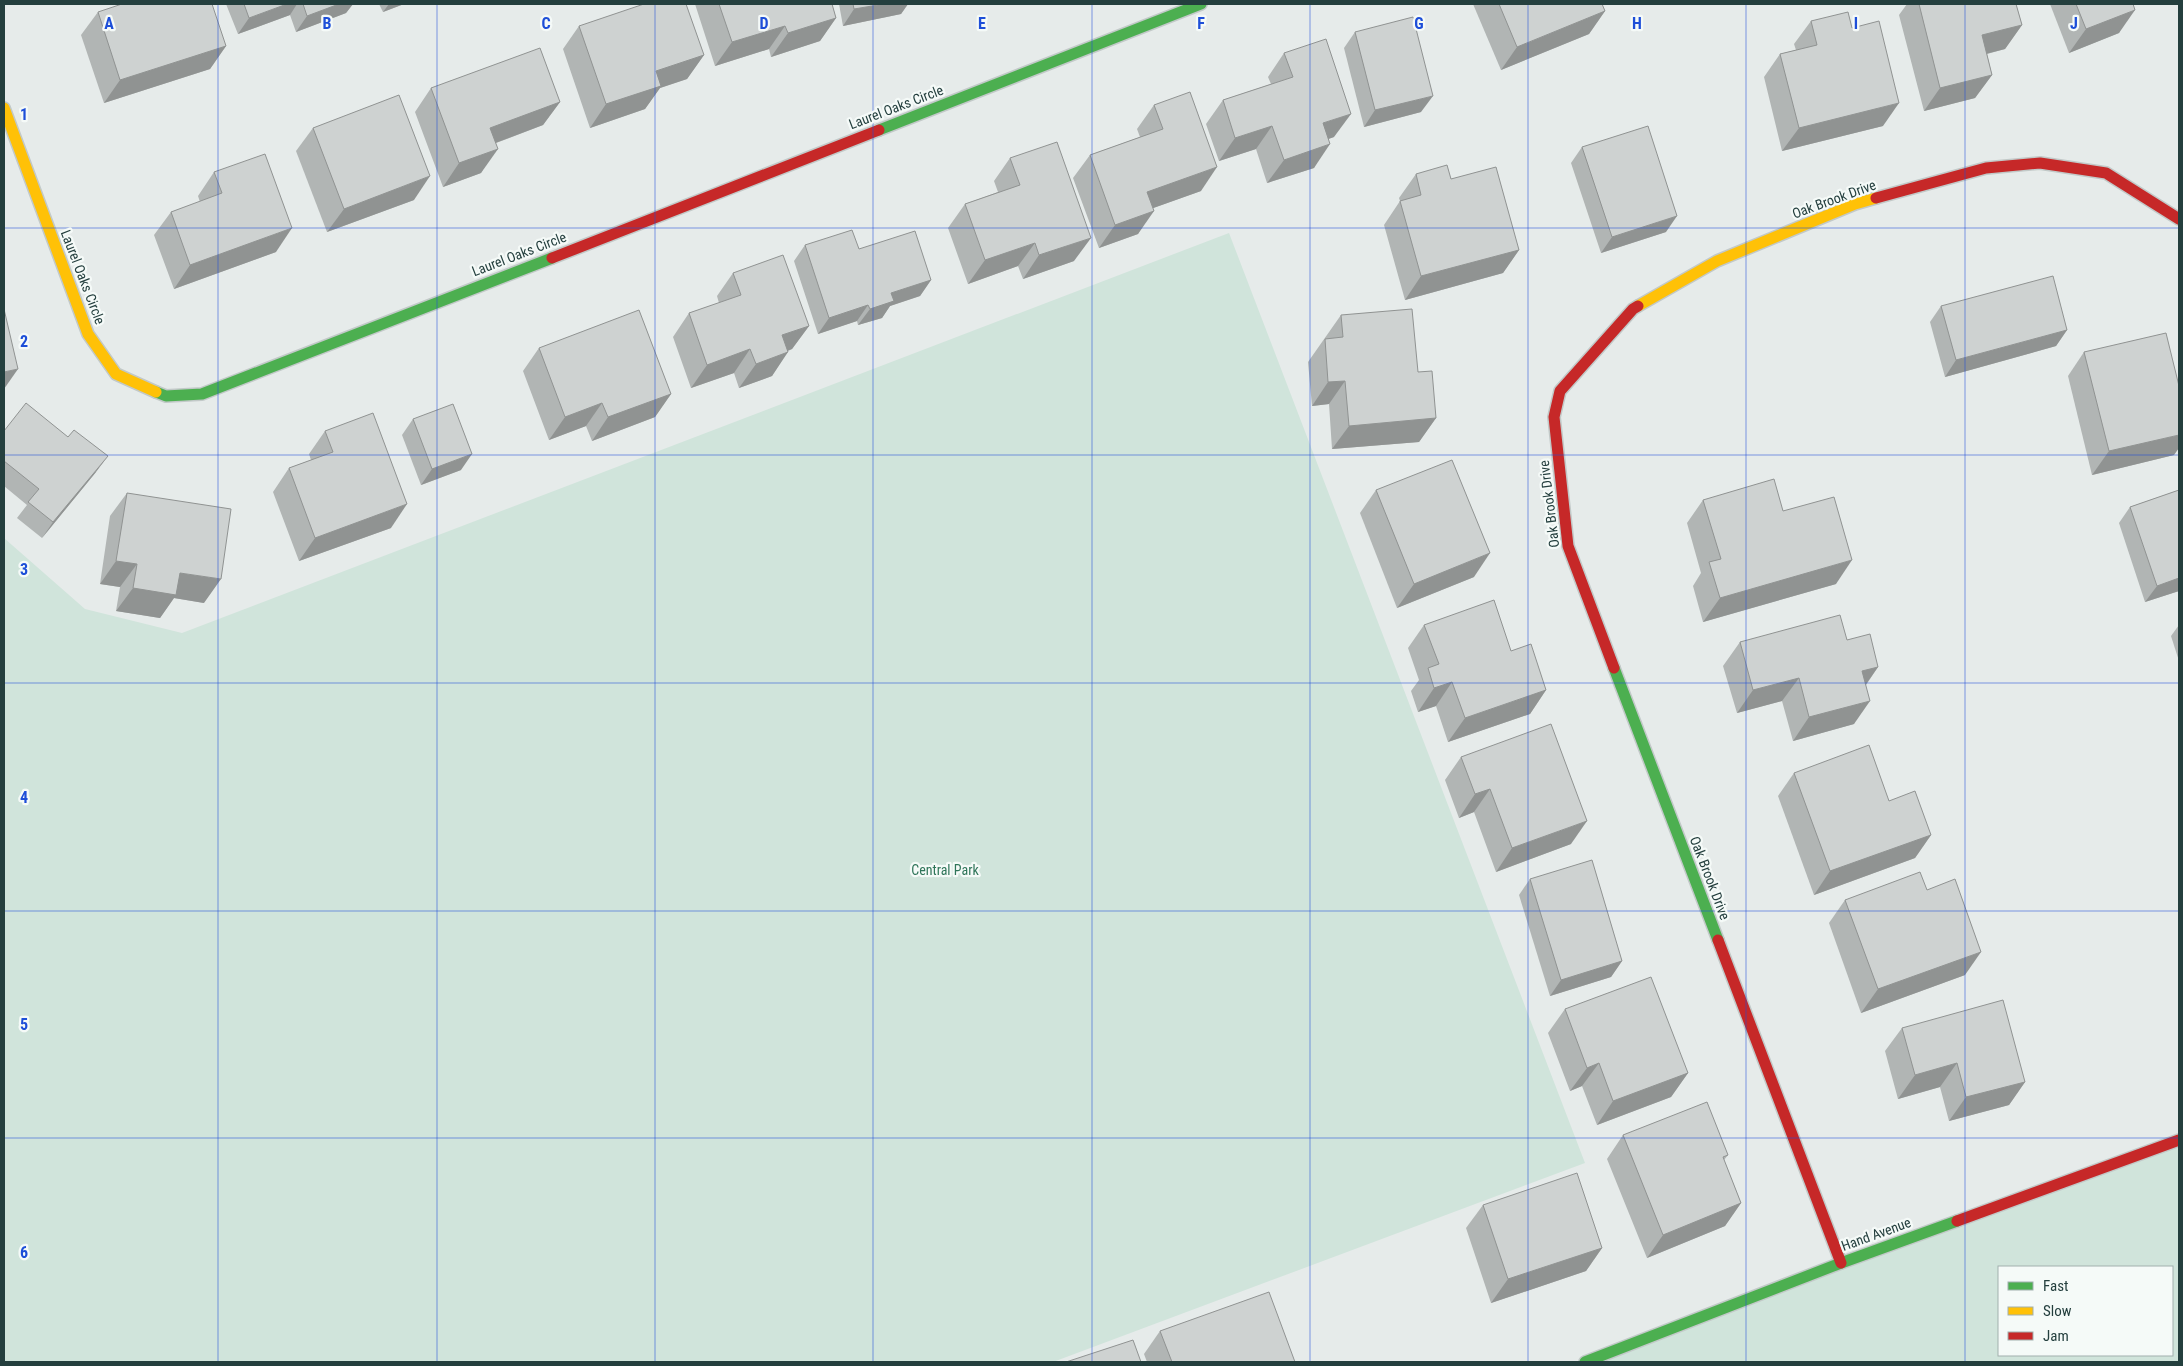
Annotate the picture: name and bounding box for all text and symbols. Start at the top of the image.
text: A [104,14,114,33]
text: B [323,14,332,33]
text: C [541,14,551,33]
text: D [759,14,769,33]
text: E [978,14,986,33]
text: F [1197,14,1205,33]
text: G [1414,14,1424,33]
text: H [1632,14,1642,33]
text: I [1854,14,1858,33]
text: J [2070,14,2078,33]
street label: Laurel Oaks Circle [847,81,946,132]
text: 1 [20,105,28,124]
street label: Oak Brook Drive [1790,176,1878,222]
street label: Laurel Oaks Circle [58,228,109,327]
street label: Laurel Oaks Circle [470,228,569,279]
text: 2 [20,332,28,351]
street label: Oak Brook Drive [1536,459,1562,549]
text: 3 [20,560,28,579]
text: 4 [20,788,28,807]
street label: Oak Brook Drive [1687,834,1733,922]
park label: Central Park [911,862,979,878]
text: 5 [20,1015,28,1034]
street label: Hand Avenue [1839,1214,1913,1254]
text: 6 [20,1243,28,1262]
legend [1998,1266,2173,1356]
text: Fast [2043,1277,2068,1295]
text: Slow [2043,1302,2072,1320]
text: Jam [2043,1327,2069,1345]

